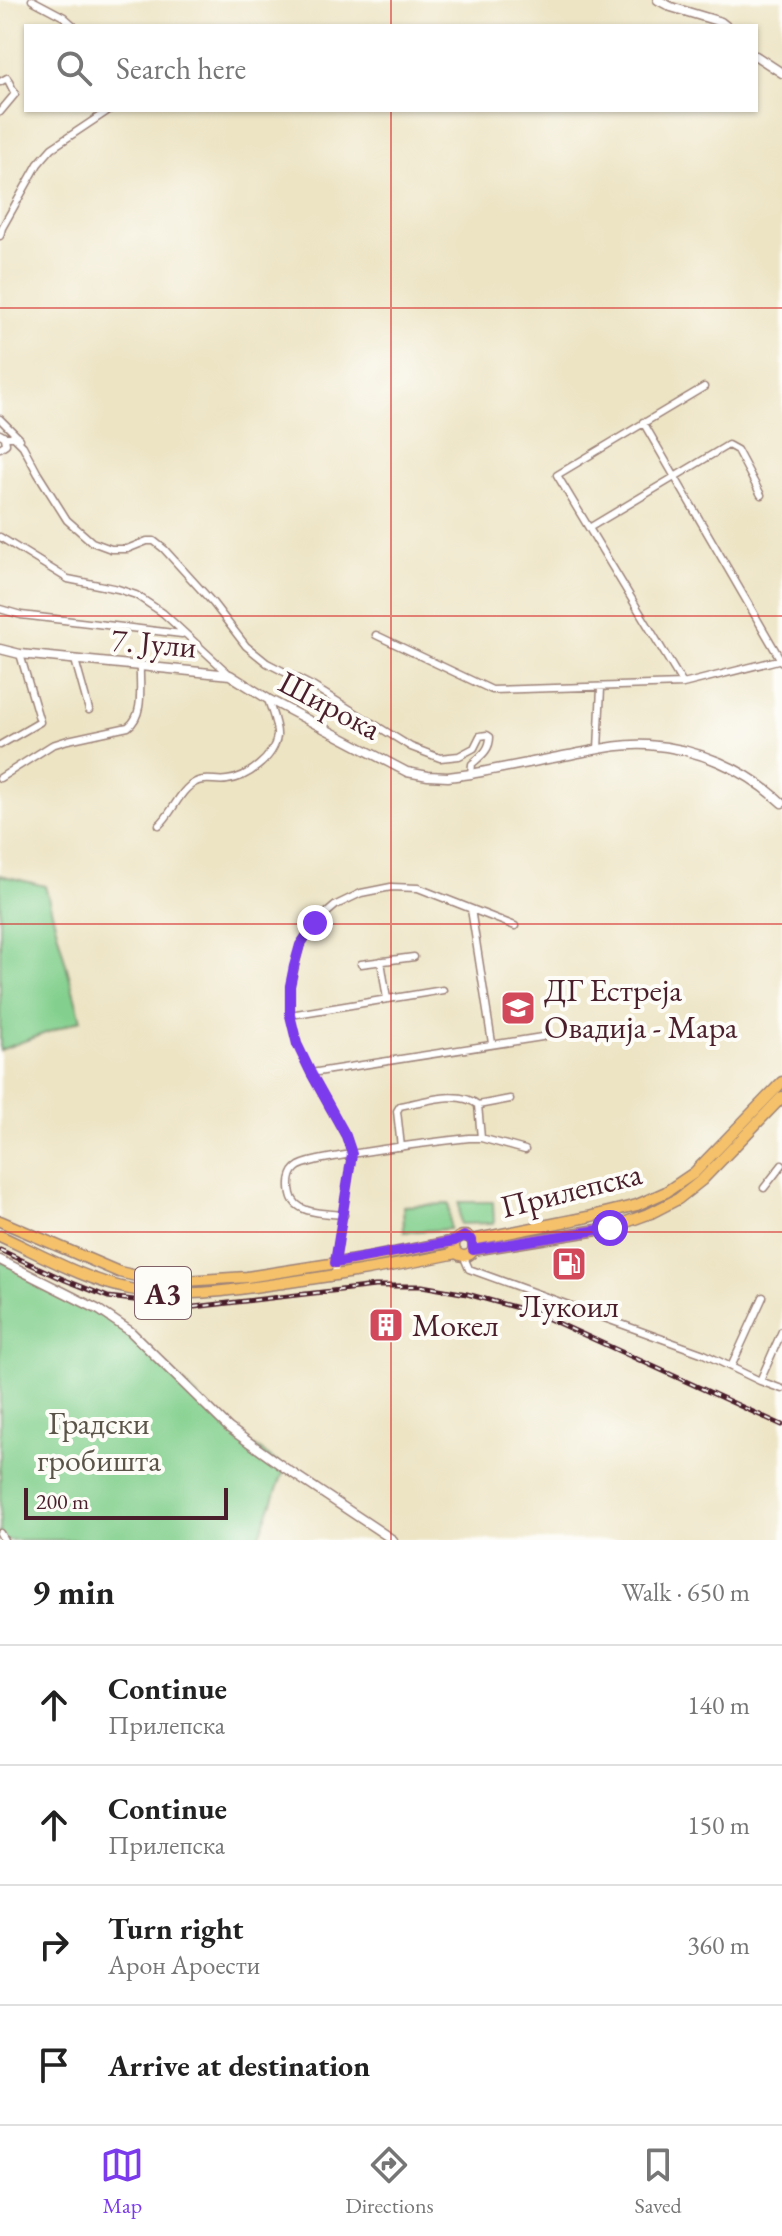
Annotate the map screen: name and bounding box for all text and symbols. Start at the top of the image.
search box [24,24,758,112]
icon: search [52,46,96,90]
text: Search here [116,49,246,88]
street label: 7. Јули [110,618,199,668]
street label: Широка [272,661,389,749]
route end [297,905,333,941]
place label: ДГ Естреја Овадија - Мара [544,969,738,1048]
school or university icon: ДГ Естреја Овадија - Мара [499,989,537,1027]
street label: Прилепска [496,1152,646,1228]
route start [592,1210,628,1246]
fuel station icon: Лукоил [550,1245,588,1283]
road number: A3 [135,1267,191,1319]
place label: Лукоил [519,1285,619,1327]
place label: Мокел [412,1304,499,1346]
building icon: Мокел [367,1306,405,1344]
park label: Градски гробишта [37,1402,161,1481]
scale bar [24,1484,228,1520]
text: 200 m [36,1487,89,1516]
text: 9 min [32,1570,115,1614]
text: Walk · 650 m [622,1575,750,1609]
text: Continue [108,1669,227,1708]
icon: ahead [32,1683,76,1727]
text: 140 m [687,1688,750,1722]
text: Прилепска [108,1708,225,1742]
text: Continue [108,1789,227,1828]
icon: ahead [32,1803,76,1847]
text: 150 m [687,1808,750,1842]
text: Прилепска [108,1828,225,1862]
text: Turn right [108,1909,244,1948]
icon: right [32,1923,76,1967]
text: 360 m [687,1928,750,1962]
text: Арон Ароести [108,1948,260,1982]
icon: arrive [32,2043,76,2087]
text: Arrive at destination [108,2046,370,2085]
tab: Map [100,2143,144,2220]
tab: Directions [345,2143,434,2220]
tab: Saved [634,2143,682,2220]

